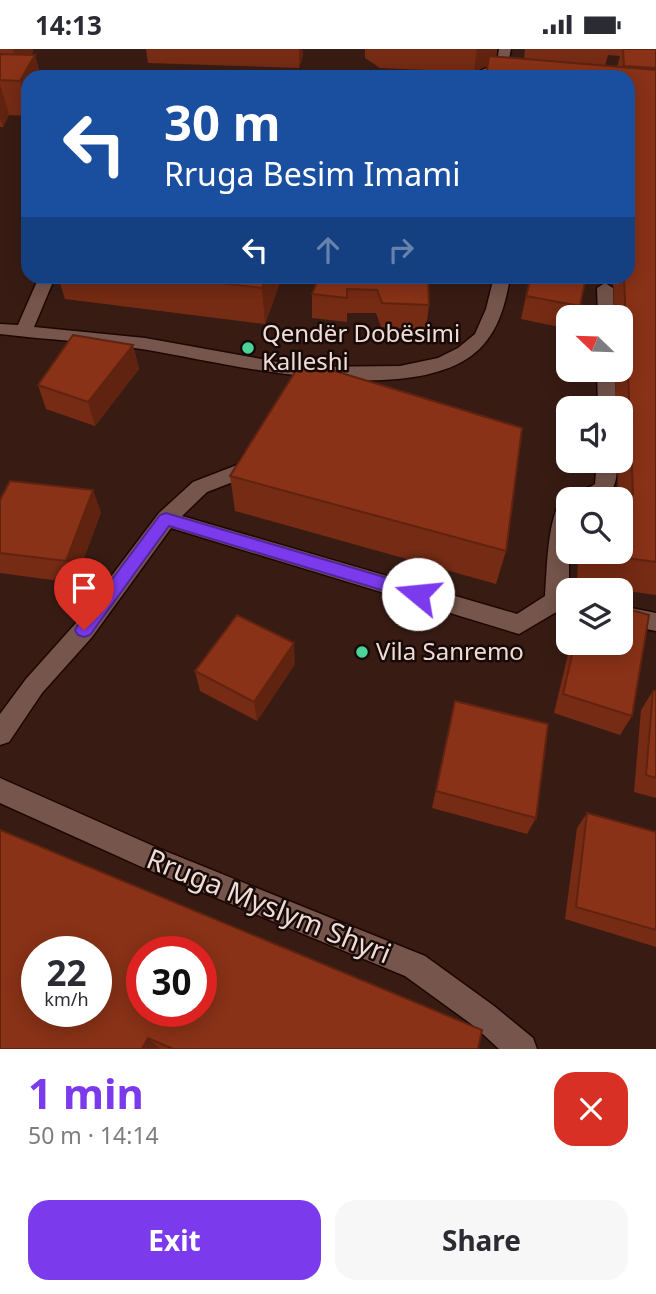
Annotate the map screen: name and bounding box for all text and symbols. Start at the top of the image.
text: 14:13 [35,7,102,43]
text: 30 m [164,89,281,155]
icon: left [49,98,140,189]
text: Rruga Besim Imami [164,152,460,195]
icon: left [236,231,274,269]
icon: ahead [309,231,347,269]
icon: right [382,231,420,269]
north arrow [556,305,634,381]
map controls [556,305,633,655]
place label: Qendër Dobësimi Kalleshi [262,316,460,377]
marker: Qendër Dobësimi Kalleshi [240,340,256,356]
button: sound [556,396,633,473]
button: search [556,487,633,564]
position arrow [381,557,455,631]
pin [54,558,114,630]
icon: arrive [65,569,103,607]
button: layers [556,578,633,655]
place label: Vila Sanremo [376,634,524,667]
marker: Vila Sanremo [354,644,370,660]
street label: Rruga Myslym Shyri [142,839,397,971]
speed limit sign: 30 [126,936,217,1027]
text: 22 [46,949,87,996]
text: km/h [44,987,89,1011]
text: 1 min [28,1064,144,1121]
button: close [554,1072,628,1146]
text: 50 m · 14:14 [28,1119,159,1151]
button: Exit [28,1200,321,1280]
button: Share [335,1200,628,1280]

